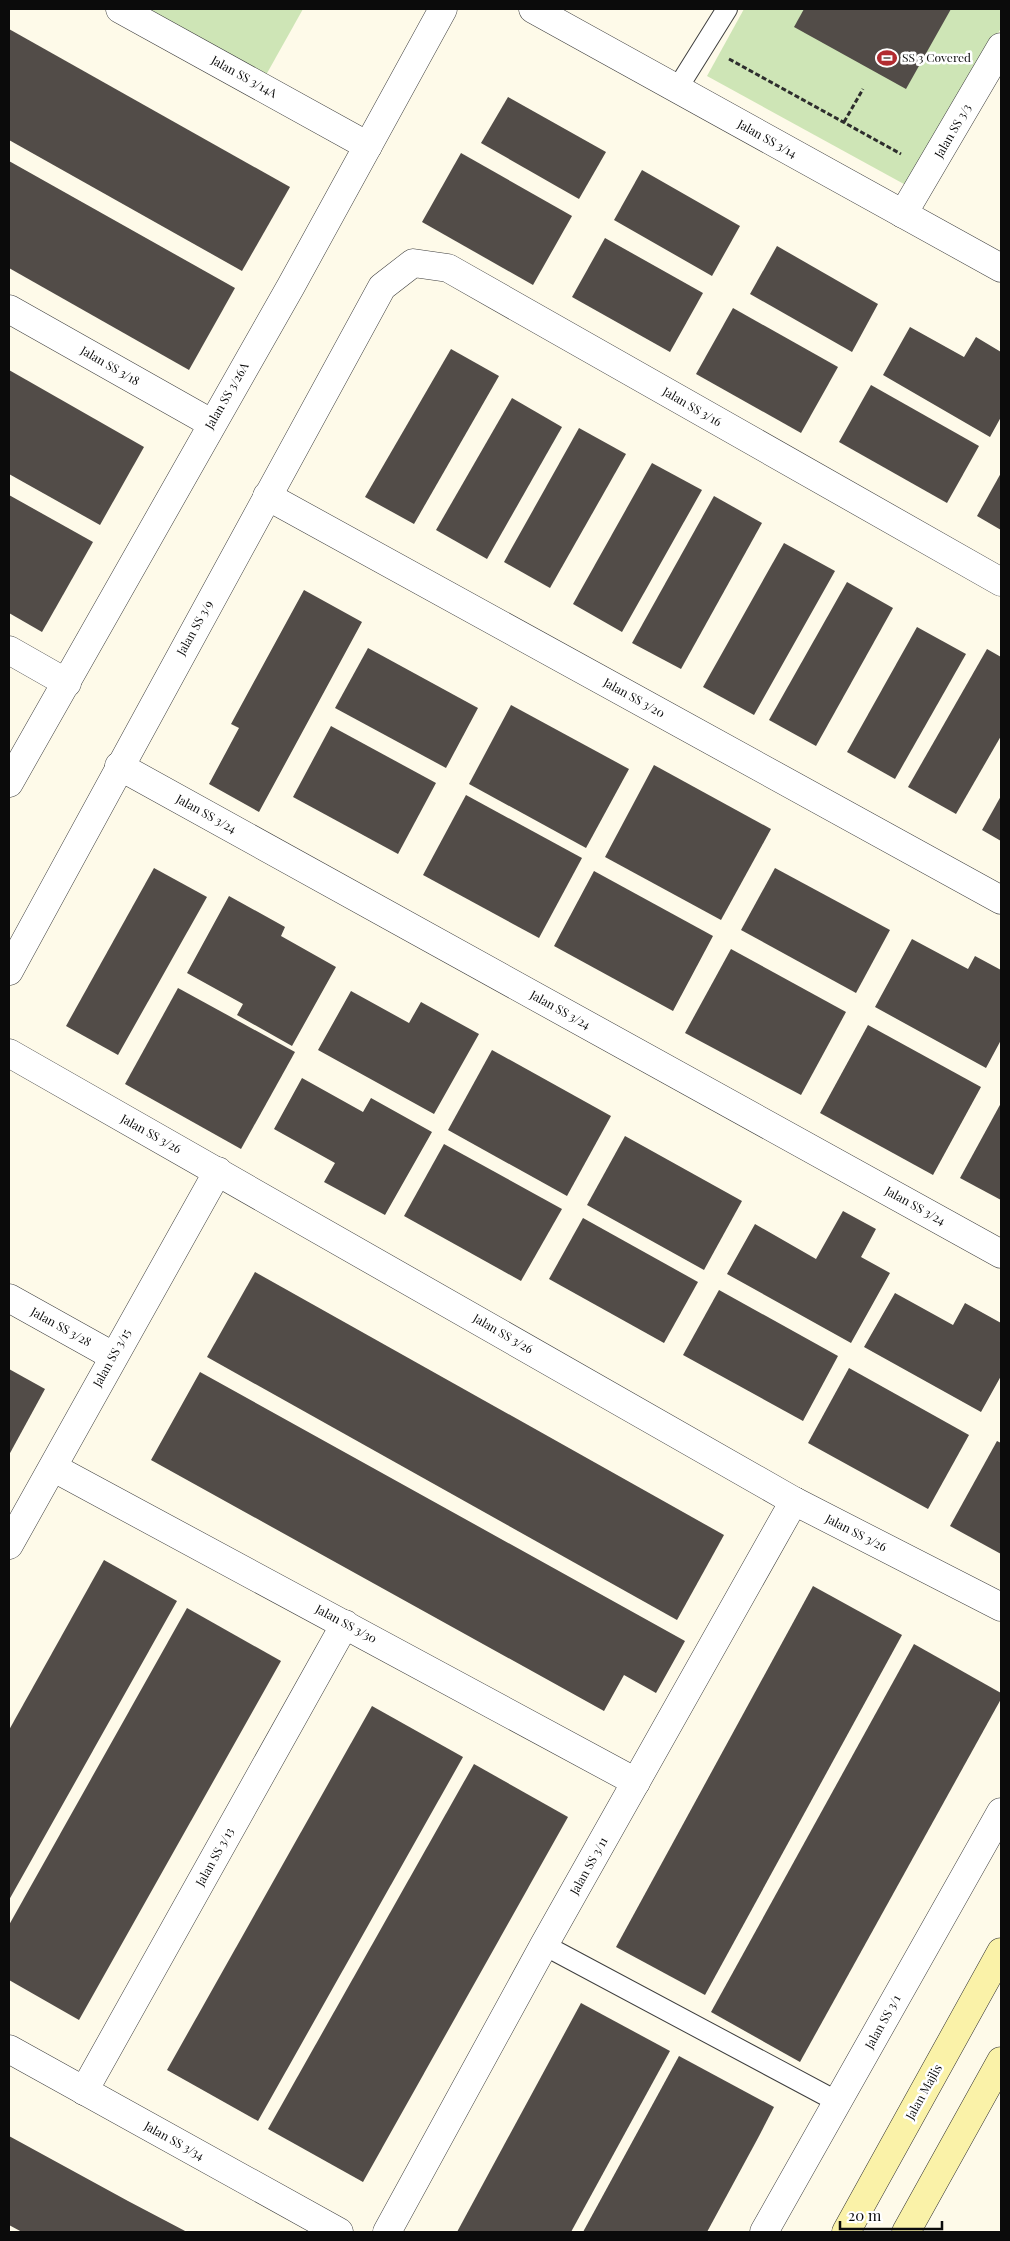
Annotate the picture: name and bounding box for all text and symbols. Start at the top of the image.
sports icon: SS 3 Covered [876,47,898,69]
place label: SS 3 Covered [902,49,971,65]
street label: Jalan SS 3/14A [208,51,281,101]
street label: Jalan SS 3/3 [930,100,974,161]
street label: Jalan SS 3/14 [734,115,800,161]
street label: Jalan SS 3/18 [77,341,143,388]
street label: Jalan SS 3/26A [200,359,252,433]
street label: Jalan SS 3/16 [659,382,725,429]
street label: Jalan SS 3/9 [172,597,216,659]
street label: Jalan SS 3/20 [600,673,668,721]
street label: Jalan SS 3/24 [173,790,239,836]
street label: Jalan SS 3/24 [527,986,593,1032]
street label: Jalan SS 3/26 [118,1109,185,1156]
street label: Jalan SS 3/24 [882,1182,948,1228]
street label: Jalan SS 3/28 [28,1302,95,1349]
street label: Jalan SS 3/26 [470,1309,536,1357]
street label: Jalan SS 3/15 [88,1326,134,1390]
street label: Jalan SS 3/26 [822,1509,890,1554]
street label: Jalan SS 3/30 [312,1600,380,1646]
street label: Jalan SS 3/13 [191,1824,237,1890]
street label: Jalan SS 3/11 [565,1833,611,1898]
street label: Jalan SS 3/1 [860,1991,904,2052]
street label: Jalan Majlis [901,2061,945,2123]
street label: Jalan SS 3/34 [141,2117,207,2163]
scale bar [840,2198,942,2230]
text: 20 m [848,2205,882,2225]

